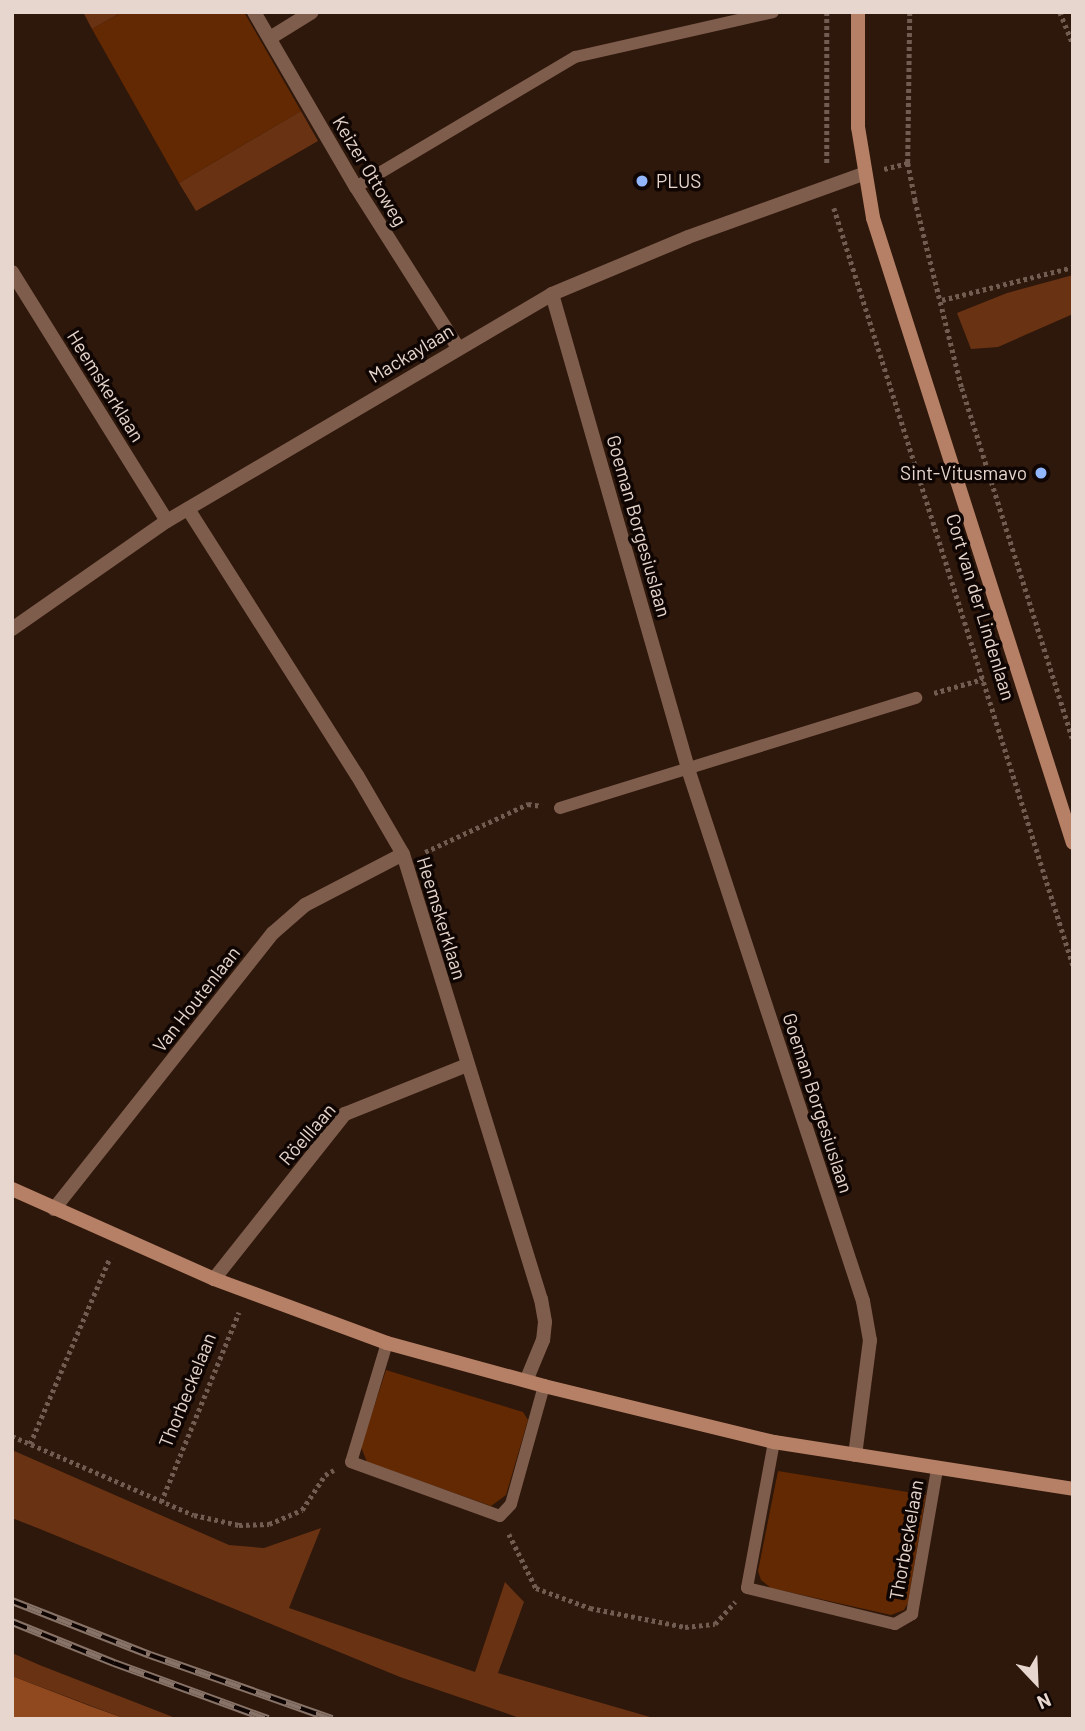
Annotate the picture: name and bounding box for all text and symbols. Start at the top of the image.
street label: Keizer Ottoweg [328,112,412,230]
place label: PLUS [656,170,701,192]
marker: PLUS [634,173,650,189]
street label: Mackaylaan [364,319,458,387]
street label: Heemskerklaan [63,326,149,446]
street label: Goeman Borgesiuslaan [602,433,676,619]
place label: Sint-Vitusmavo [900,462,1027,484]
marker: Sint-Vitusmavo [1033,465,1049,481]
street label: Cort van der Lindenlaan [942,511,1020,703]
street label: Heemskerklaan [412,854,472,982]
street label: Van Houtenlaan [148,942,244,1056]
street label: Goeman Borgesiuslaan [778,1010,858,1196]
street label: Röelllaan [274,1098,340,1170]
street label: Thorbeckelaan [154,1329,220,1451]
street label: Thorbeckelaan [884,1478,928,1602]
north arrow [1001,1647,1071,1717]
text: N [1034,1689,1055,1715]

